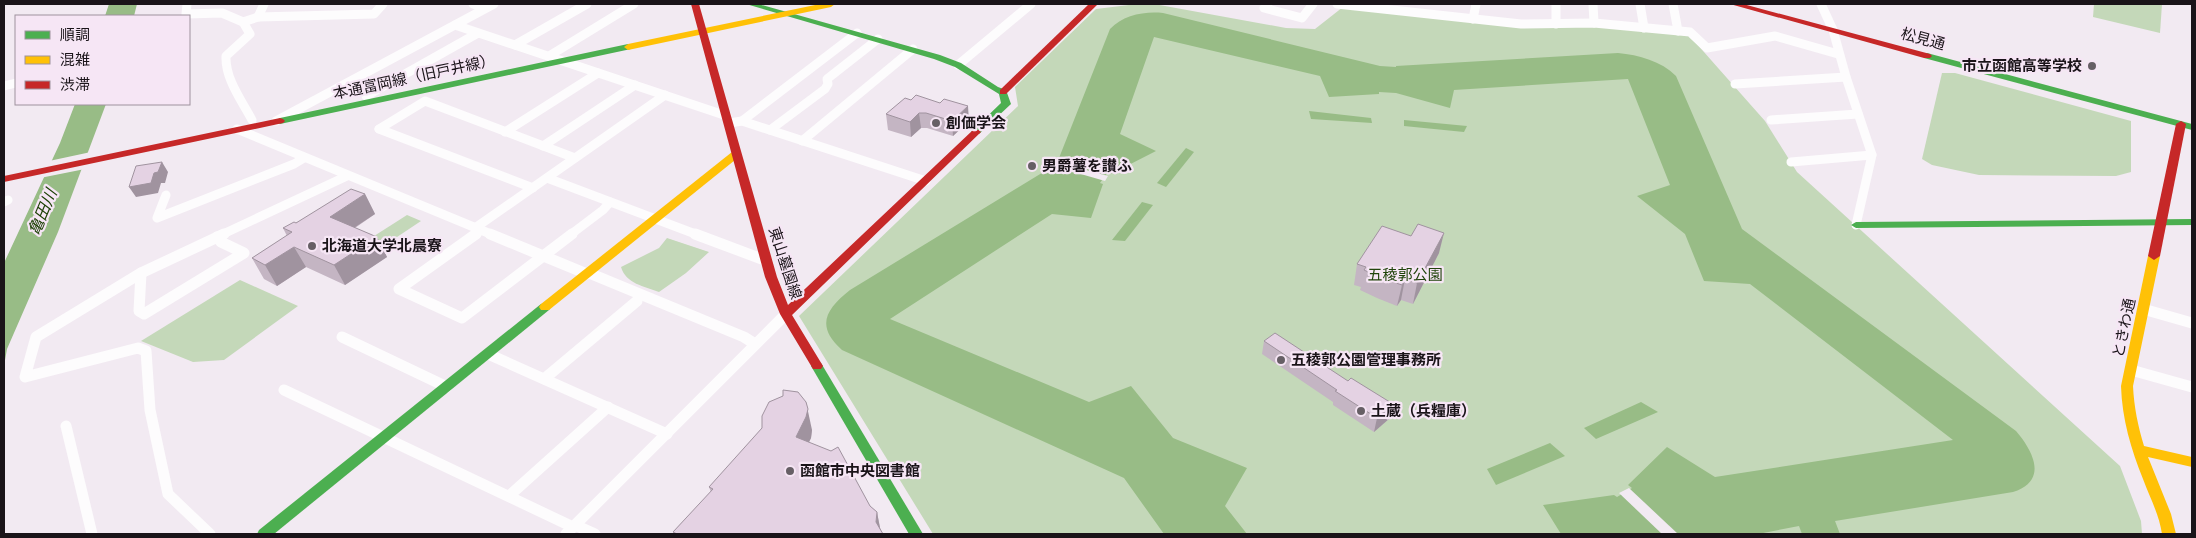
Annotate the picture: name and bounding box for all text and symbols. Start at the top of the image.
legend [15,15,190,105]
street label: 松見通 [1899,24,1947,54]
text: 順調 [60,25,90,44]
text: 混雑 [60,50,90,69]
street label: 本通富岡線（旧戸井線） [331,50,497,103]
place label: 市立函館高等学校 [1962,56,2082,75]
marker: 市立函館高等学校 [2086,60,2098,72]
text: 渋滞 [60,75,90,94]
place label: 創価学会 [946,113,1006,132]
marker: 創価学会 [930,117,942,129]
place label: 男爵薯を讃ふ [1042,156,1132,175]
marker: 男爵薯を讃ふ [1026,160,1038,172]
water label: 亀田川 [23,184,61,238]
street label: 東山墓園線 [765,224,806,301]
place label: 北海道大学北晨寮 [322,236,442,255]
marker: 北海道大学北晨寮 [306,240,318,252]
park label: 五稜郭公園 [1367,265,1443,284]
street label: ときわ通 [2108,297,2139,359]
place label: 五稜郭公園管理事務所 [1291,350,1441,369]
marker: 五稜郭公園管理事務所 [1275,354,1287,366]
place label: 土蔵（兵糧庫） [1371,401,1476,420]
marker: 土蔵（兵糧庫） [1355,405,1367,417]
place label: 函館市中央図書館 [800,461,920,480]
marker: 函館市中央図書館 [784,465,796,477]

